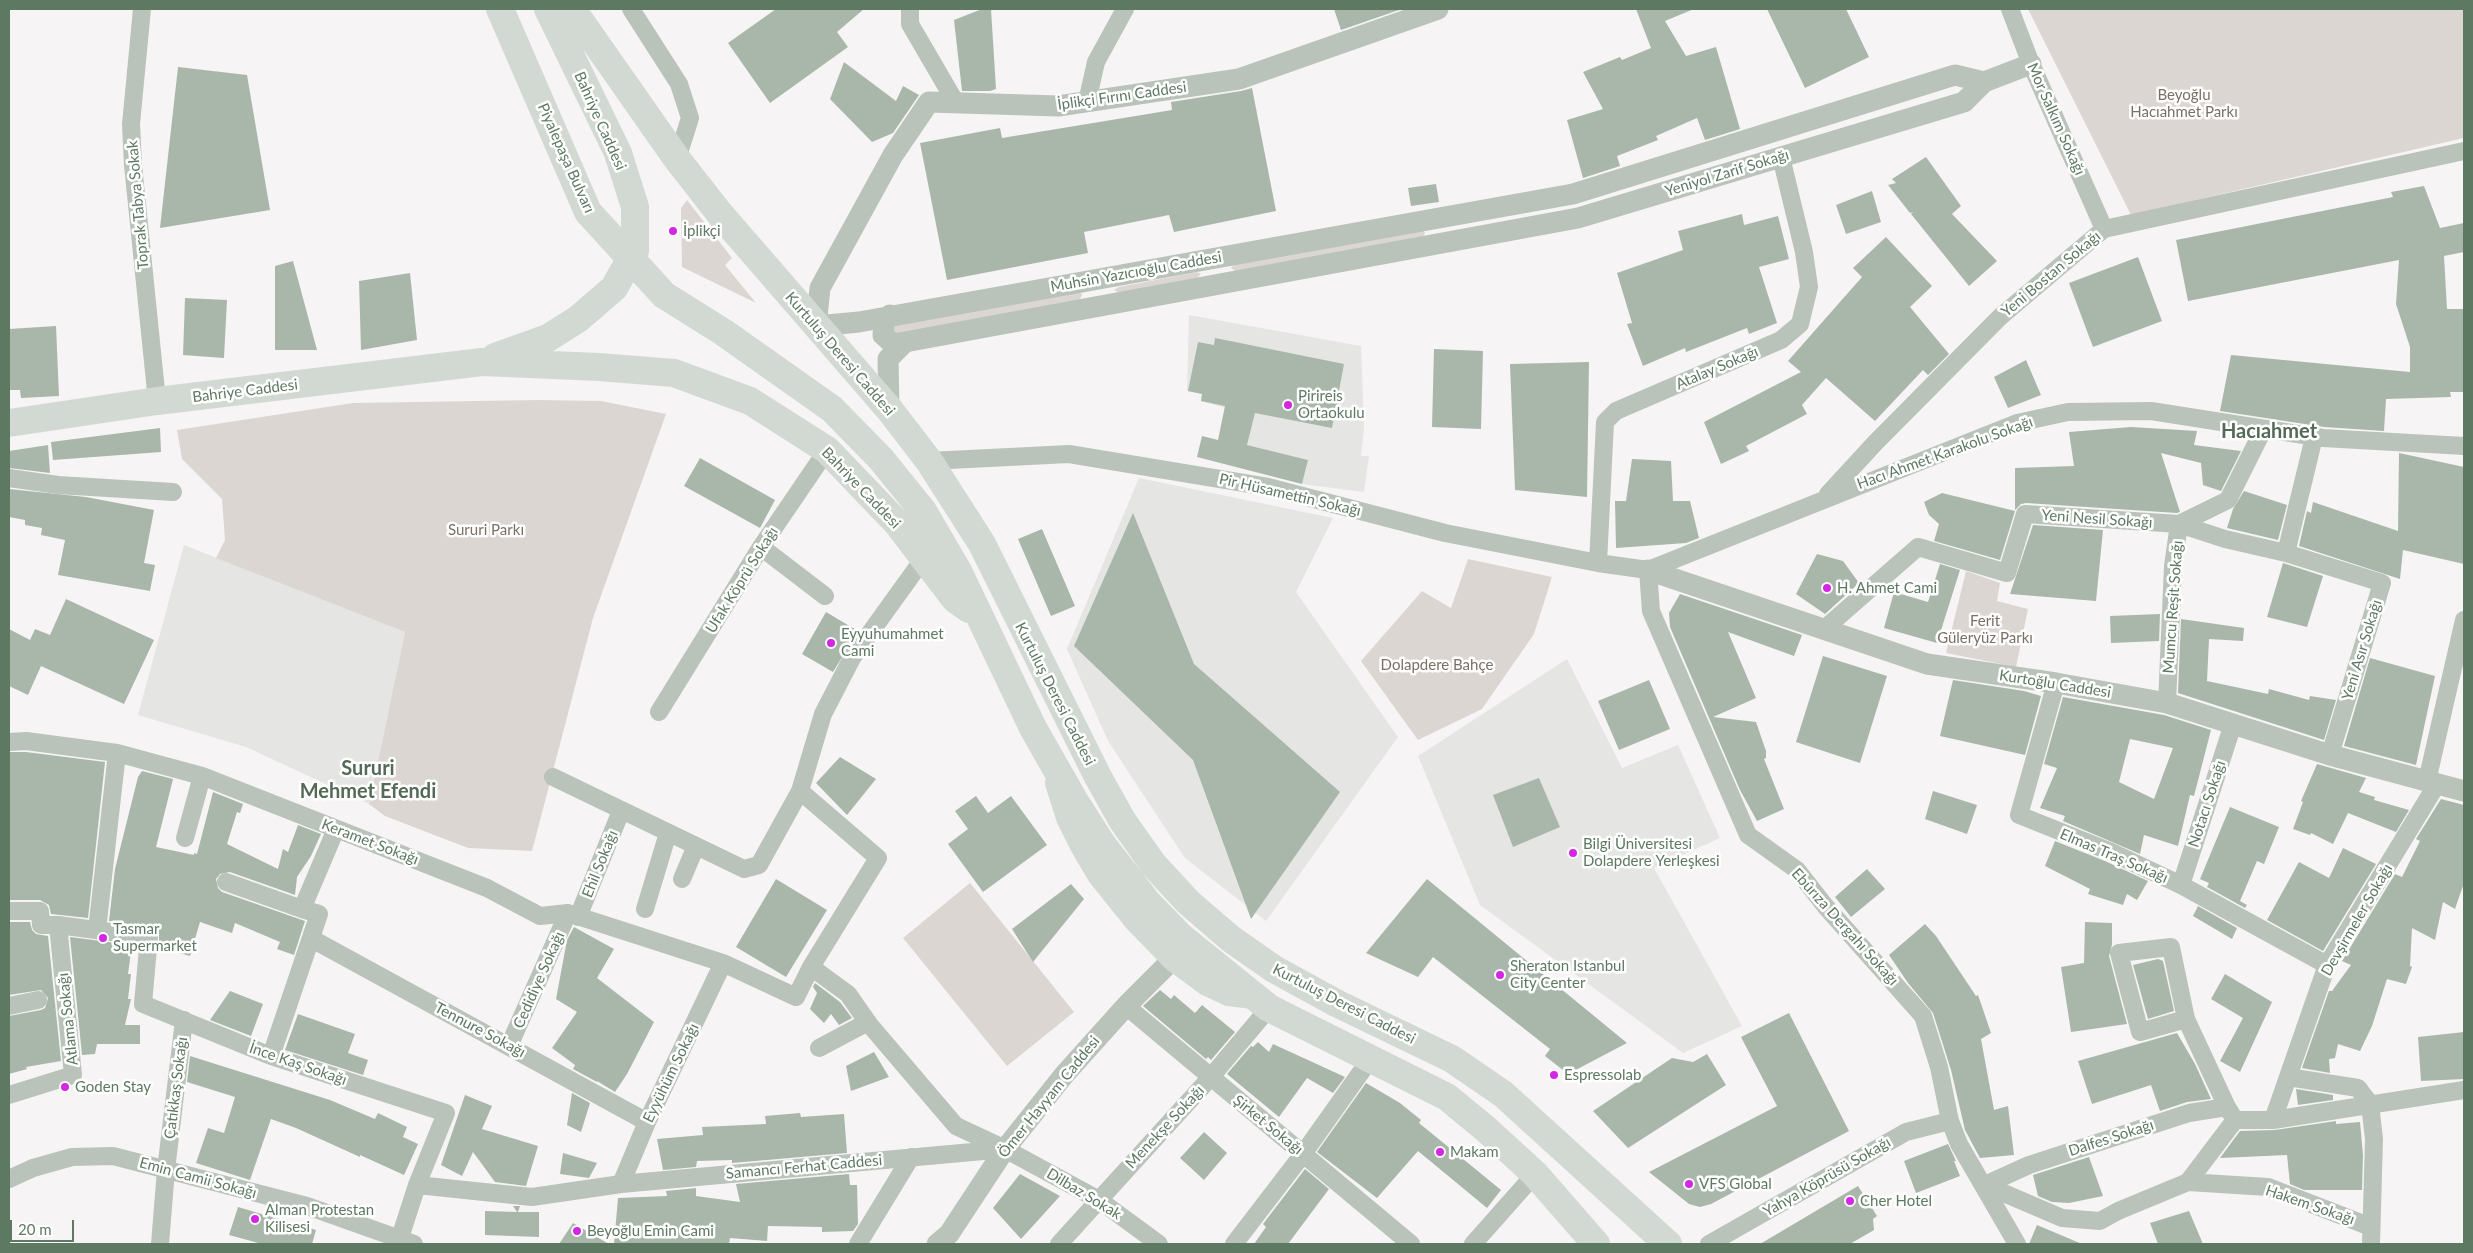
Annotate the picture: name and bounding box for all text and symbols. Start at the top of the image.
street label: Mor Salkım Sokağı [2023,60,2089,178]
street label: Bahriye Caddesi [570,69,630,173]
street label: İplikçi Fırını Caddesi [1056,78,1188,114]
park label: Beyoğlu Hacıahmet Parkı [2130,86,2238,121]
street label: Piyalepaşa Bulvarı [534,100,598,216]
street label: Toprak Tabya Sokak [123,140,153,270]
street label: Yeniyol Zarif Sokağı [1663,146,1791,200]
place label: İplikçi [683,222,721,240]
marker: İplikçi [667,225,679,237]
street label: Yeni Bostan Sokağı [1998,227,2104,321]
street label: Muhsin Yazıcıoğlu Caddesi [1049,248,1223,296]
street label: Kurtuluş Deresi Caddesi [781,289,899,419]
street label: Atalay Sokağı [1673,343,1761,393]
street label: Bahriye Caddesi [191,376,299,406]
place label: Pirireis Ortaokulu [1298,387,1365,422]
marker: Pirireis Ortaokulu [1282,399,1294,411]
street label: Hacı Ahmet Karakolu Sokağı [1855,413,2035,493]
district label: Hacıahmet [2221,420,2317,444]
street label: Bahriye Caddesi [818,444,904,532]
street label: Pir Hüsamettin Sokağı [1217,470,1363,520]
street label: Yeni Nesil Sokağı [2041,506,2153,532]
park label: Sururi Parkı [448,521,524,539]
street label: Ufak Köprü Sokağı [702,524,782,636]
street label: Mumcu Reşit Sokağı [2159,540,2187,674]
place label: H. Ahmet Cami [1837,579,1937,597]
marker: H. Ahmet Cami [1821,582,1833,594]
street label: Yeni Asır Sokağı [2338,598,2386,702]
park label: Ferit Güleryüz Parkı [1937,612,2033,647]
street label: Kurtuluş Deresi Caddesi [1011,620,1099,768]
place label: Eyyuhumahmet Cami [841,625,944,660]
marker: Eyyuhumahmet Cami [825,637,837,649]
park label: Dolapdere Bahçe [1381,656,1493,674]
street label: Kurtoğlu Caddesi [1998,666,2112,702]
district label: Sururi Mehmet Efendi [300,757,436,804]
street label: Notacı Sokağı [2185,758,2229,850]
street label: Keramet Sokağı [319,815,421,869]
street label: Elmas Traş Sokağı [2057,825,2171,887]
street label: Ehil Sokağı [578,828,622,900]
place label: Bilgi Üniversitesi Dolapdere Yerleşkesi [1583,835,1720,870]
marker: Bilgi Üniversitesi Dolapdere Yerleşkesi [1567,847,1579,859]
street label: Devşirmeler Sokağı [2318,861,2396,979]
street label: Ebûrıza Dergahı Sokağı [1788,865,1902,989]
place label: Tasmar Supermarket [113,920,197,955]
street label: Cedidiye Sokağı [510,929,568,1031]
marker: Tasmar Supermarket [97,932,109,944]
place label: Sheraton Istanbul City Center [1510,957,1625,992]
street label: Kurtuluş Deresi Caddesi [1270,960,1418,1048]
marker: Sheraton Istanbul City Center [1494,969,1506,981]
street label: Atlama Sokağı [54,972,82,1066]
street label: Tennure Sokağı [432,999,528,1061]
street label: Eyyühüm Sokağı [639,1020,703,1126]
street label: Ömer Hayyam Caddesi [994,1033,1104,1161]
street label: Çatıkkaş Sokağı [161,1036,191,1140]
street label: İnce Kaş Sokağı [247,1039,349,1089]
place label: Espressolab [1564,1066,1641,1084]
marker: Espressolab [1548,1069,1560,1081]
place label: Goden Stay [75,1078,151,1096]
marker: Goden Stay [59,1081,71,1093]
street label: Menekşe Sokağı [1122,1082,1208,1172]
street label: Şirket Sokağı [1230,1091,1306,1159]
street label: Dalfes Sokağı [2066,1116,2156,1160]
street label: Yahya Köprüsü Sokağı [1760,1133,1894,1221]
place label: Makam [1450,1143,1499,1161]
marker: Makam [1434,1146,1446,1158]
street label: Samancı Ferhat Caddesi [725,1151,883,1183]
street label: Emin Camii Sokağı [137,1154,259,1202]
street label: Dilbaz Sokak [1043,1165,1125,1223]
place label: VFS Global [1699,1175,1772,1193]
marker: VFS Global [1683,1178,1695,1190]
street label: Hakem Sokağı [2263,1181,2357,1229]
place label: Cher Hotel [1860,1192,1932,1210]
marker: Cher Hotel [1844,1195,1856,1207]
place label: Alman Protestan Kilisesi [265,1201,374,1236]
scale bar [12,1210,76,1242]
marker: Alman Protestan Kilisesi [249,1213,261,1225]
text: 20 m [18,1220,52,1238]
place label: Beyoğlu Emin Cami [587,1222,714,1240]
marker: Beyoğlu Emin Cami [571,1225,583,1237]

